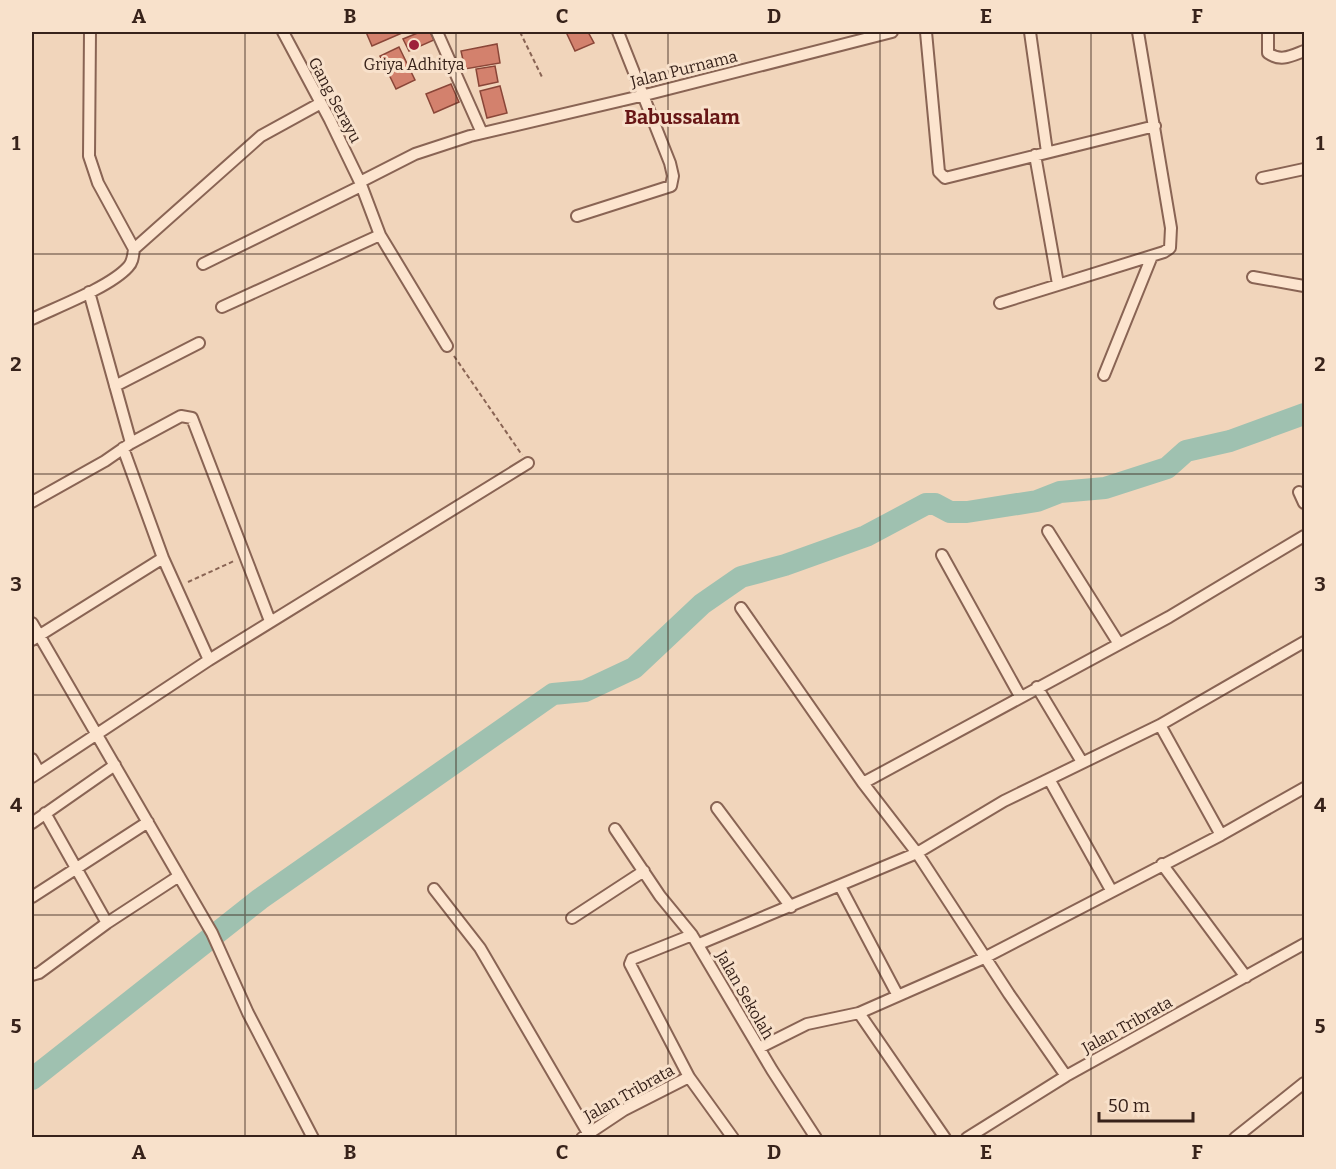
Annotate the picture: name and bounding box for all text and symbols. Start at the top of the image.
text: A [132,4,147,28]
text: B [344,4,357,28]
text: C [556,4,568,28]
text: D [767,4,781,28]
text: E [980,4,992,28]
text: F [1191,4,1203,28]
marker: Griya Adhitya [407,38,421,52]
street label: Jalan Purnama [628,47,739,92]
street label: Gang Serayu [305,54,365,146]
place label: Griya Adhitya [363,55,465,74]
district label: Babussalam [624,105,740,129]
text: 1 [12,131,21,155]
text: 1 [1316,131,1325,155]
text: 2 [10,352,22,376]
text: 2 [1314,352,1326,376]
text: 3 [10,572,22,596]
text: 3 [1314,572,1326,596]
text: 4 [10,793,22,817]
text: 4 [1314,793,1326,817]
street label: Jalan Sekolah [711,946,778,1043]
street label: Jalan Tribrata [1078,992,1175,1058]
text: 5 [11,1014,22,1038]
text: 5 [1315,1014,1326,1038]
street label: Jalan Tribrata [580,1060,677,1126]
scale bar [1099,1085,1194,1123]
text: 50 m [1108,1095,1150,1117]
text: A [132,1140,147,1164]
text: B [344,1140,357,1164]
text: C [556,1140,568,1164]
text: D [767,1140,781,1164]
text: E [980,1140,992,1164]
text: F [1191,1140,1203,1164]

